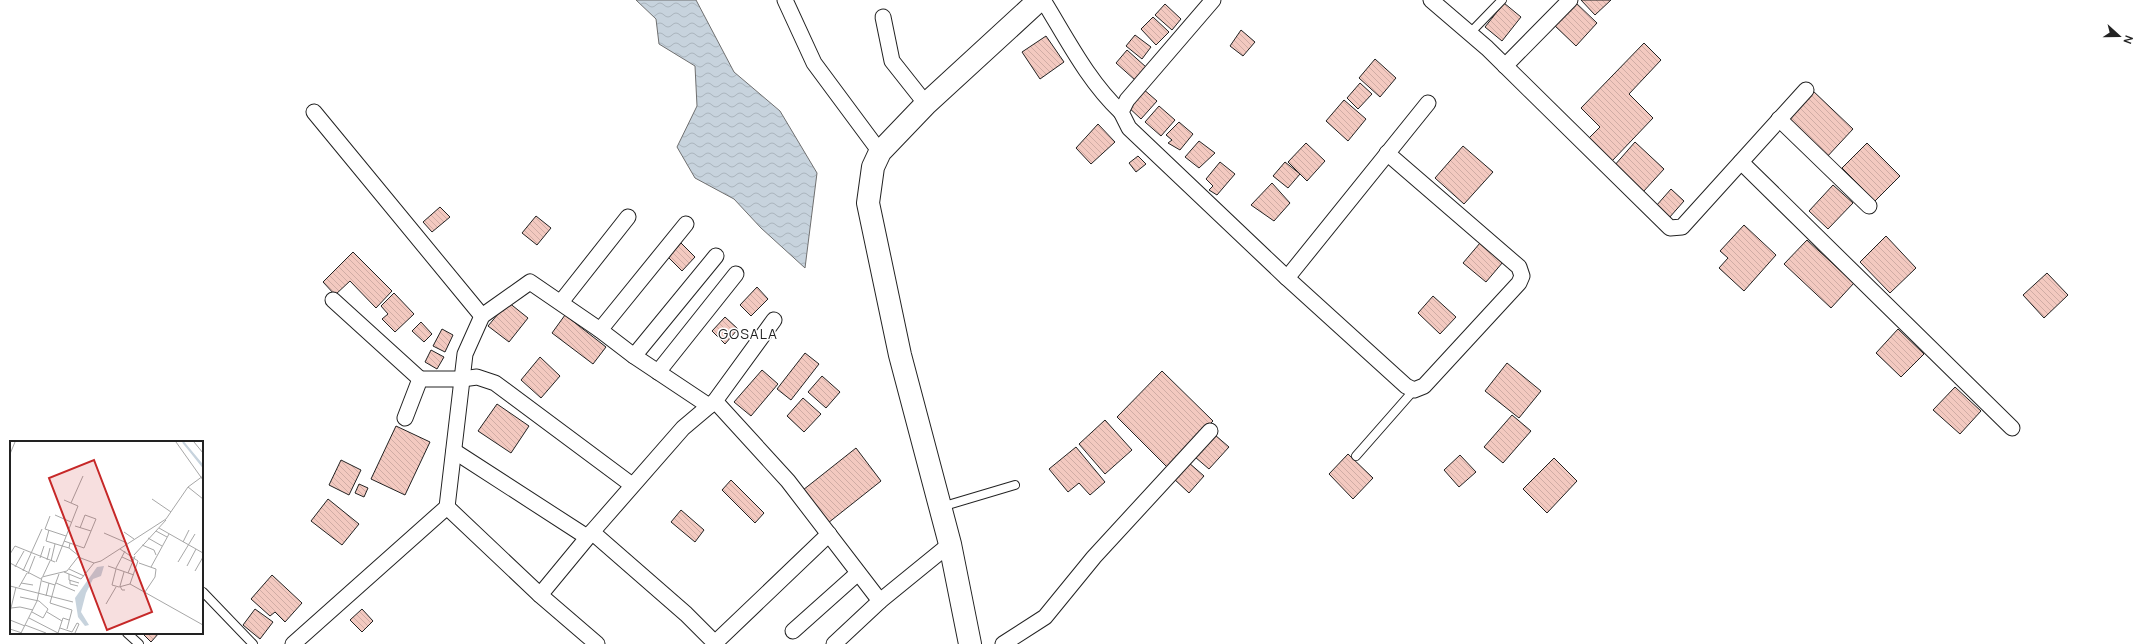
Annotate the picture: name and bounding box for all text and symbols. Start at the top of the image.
north arrow [2099,16,2139,56]
text: N [2120,33,2137,46]
district label: GOSALA [718,324,778,343]
inset map [10,441,203,634]

